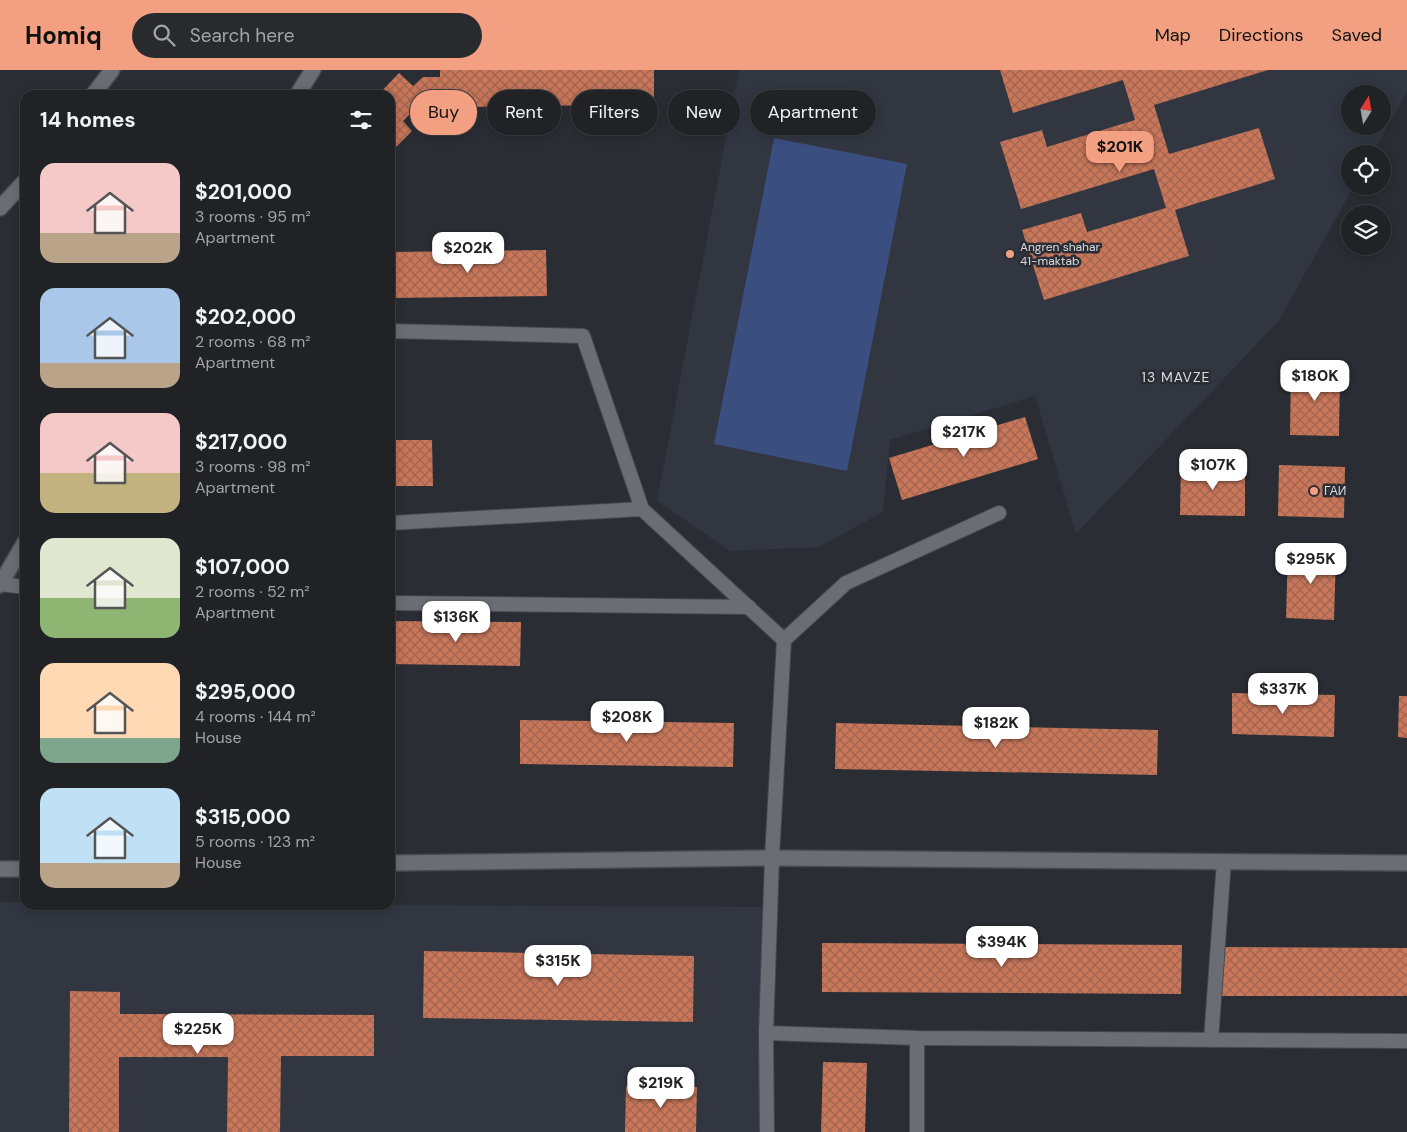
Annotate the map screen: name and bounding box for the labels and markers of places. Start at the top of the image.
pin: $201K [1085,131,1155,173]
pin: $202K [433,232,503,274]
place label: Angren shahar 41-maktab [1020,239,1101,269]
marker: Angren shahar 41-maktab [1004,248,1016,260]
pin: $180K [1280,360,1350,402]
pin: $217K [929,416,999,458]
pin: $107K [1178,448,1248,491]
place label: ГАИ [1324,483,1346,499]
marker: ГАИ [1308,485,1320,497]
pin: $295K [1276,542,1346,585]
pin: $136K [421,600,491,643]
pin: $337K [1248,672,1318,715]
pin: $208K [592,700,662,743]
pin: $182K [961,706,1031,749]
pin: $394K [967,926,1037,968]
pin: $315K [523,944,593,987]
pin: $225K [163,1012,233,1055]
pin: $219K [626,1066,696,1109]

